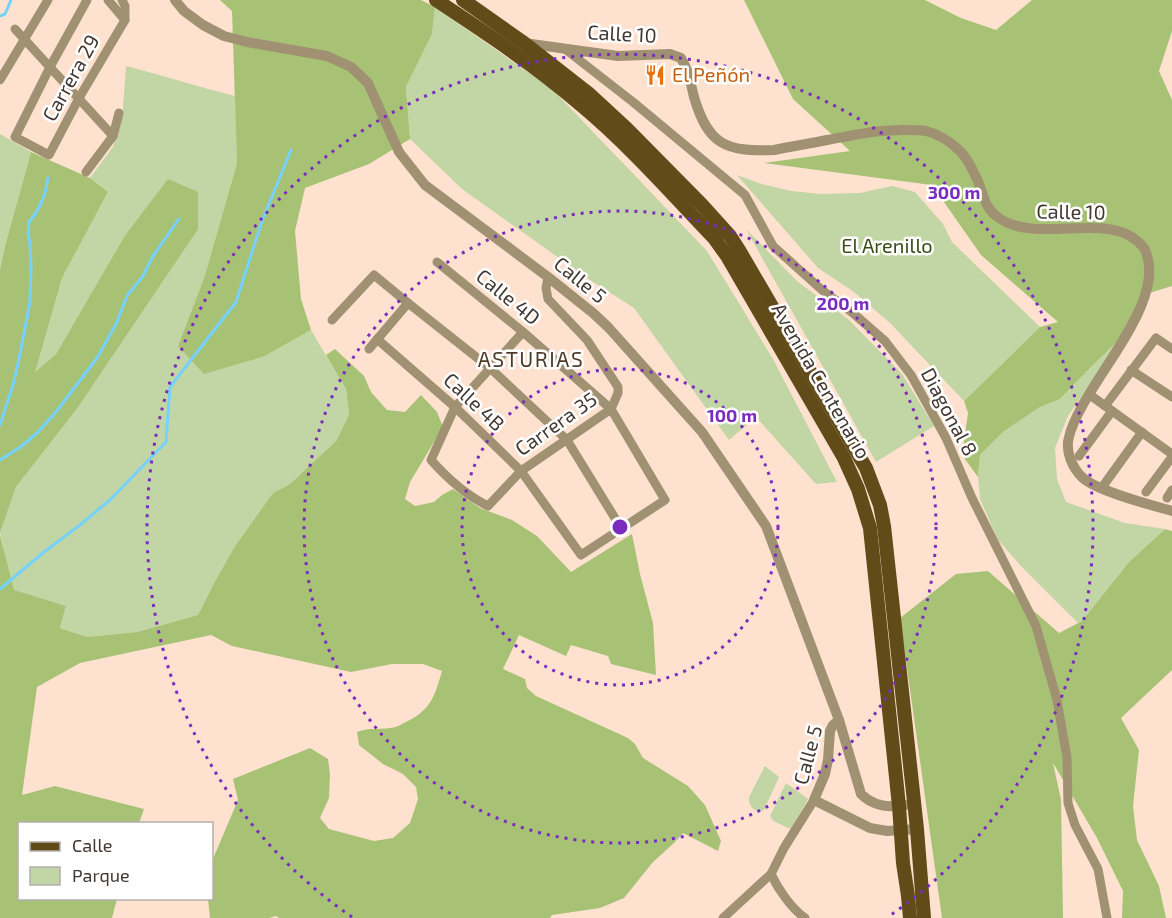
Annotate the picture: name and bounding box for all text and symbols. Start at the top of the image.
street label: Calle 10 [587,19,657,47]
street label: Carrera 29 [37,30,104,125]
place label: El Peñón [672,62,750,86]
restaurant icon: El Peñón [643,63,667,87]
text: 300 m [928,181,980,203]
street label: Calle 10 [1036,198,1106,224]
park label: El Arenillo [841,233,933,257]
street label: Calle 5 [550,251,612,307]
street label: Calle 4D [472,263,545,329]
text: 200 m [817,292,869,314]
street label: Avenida Centenario [768,298,876,463]
district label: ASTURIAS [478,346,584,371]
street label: Diagonal 8 [917,363,983,460]
street label: Calle 4B [439,367,510,435]
street label: Carrera 35 [510,386,601,460]
text: 100 m [707,404,757,426]
centre of rings [610,517,630,537]
street label: Calle 5 [788,723,826,787]
legend [18,822,213,900]
text: Calle [72,834,113,856]
text: Parque [72,864,130,886]

